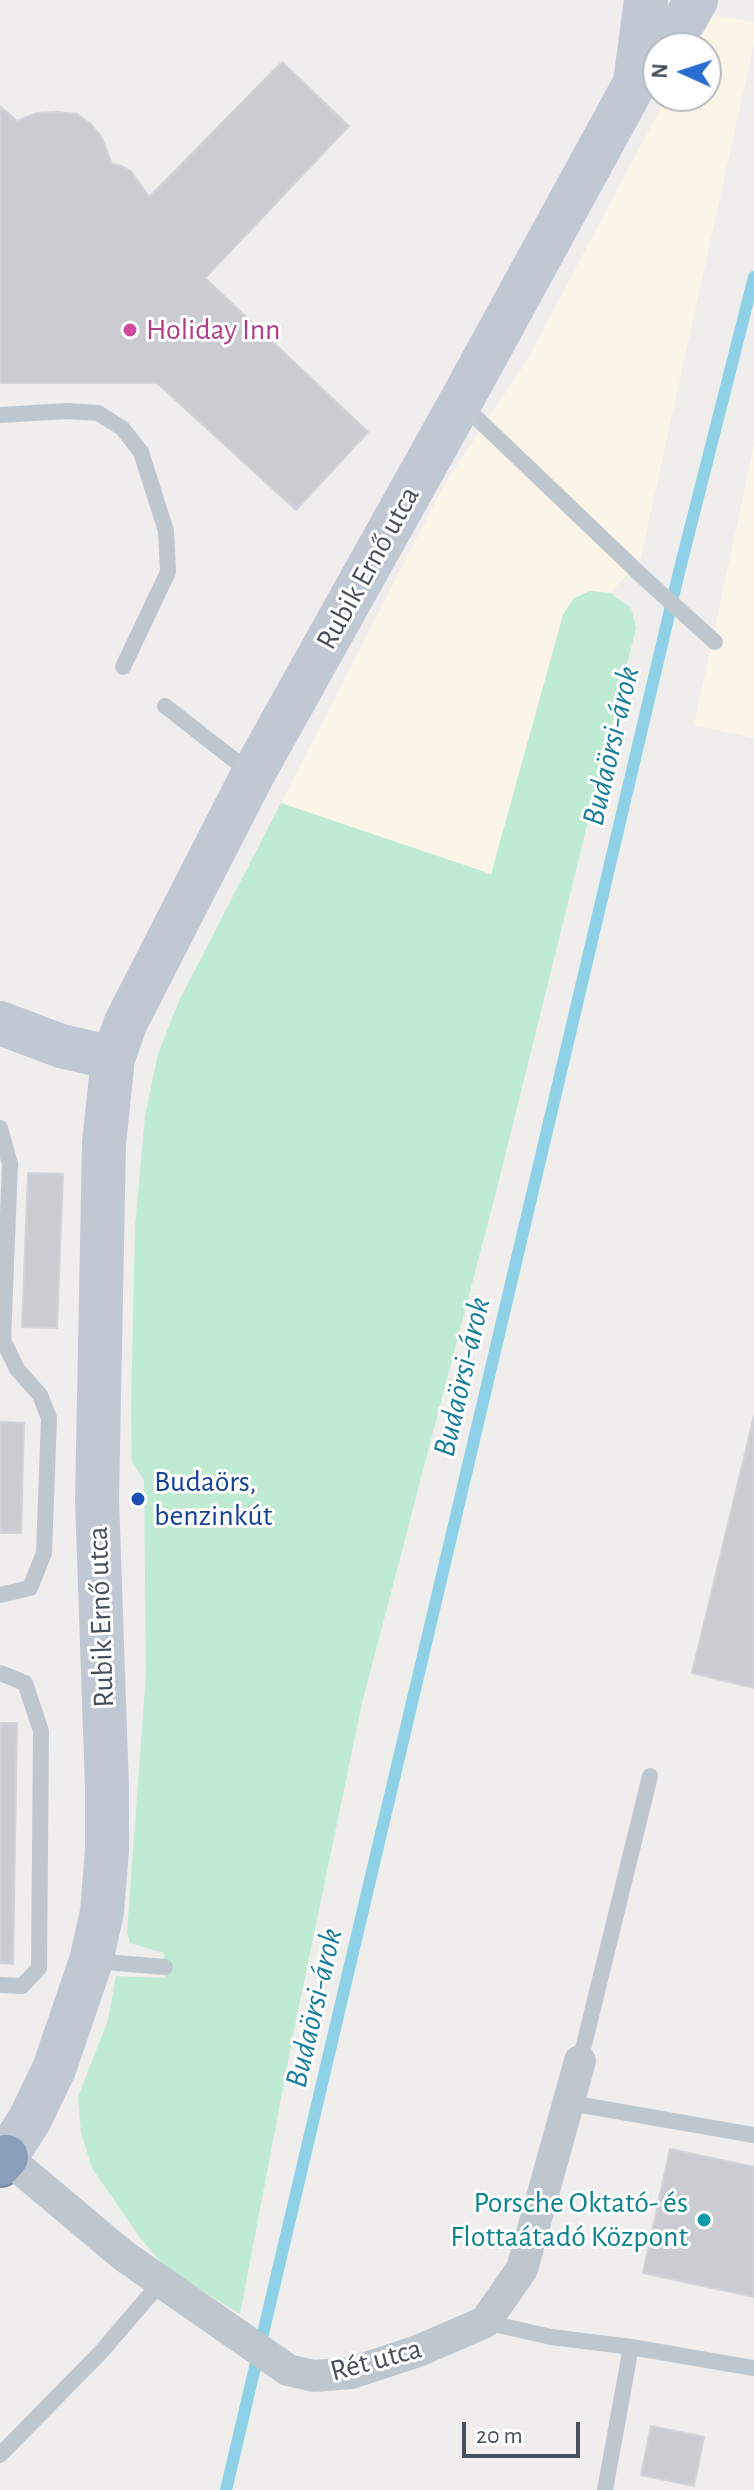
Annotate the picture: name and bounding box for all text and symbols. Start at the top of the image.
north arrow [642,32,722,112]
text: N [649,63,671,79]
place label: Holiday Inn [146,312,280,348]
marker: Holiday Inn [121,321,139,339]
street label: Rubik Ernő utca [308,480,428,656]
water label: Budaörsi-árok [574,663,648,829]
water label: Budaörsi-árok [425,1294,499,1460]
place label: Budaörs, benzinkút [154,1464,272,1534]
marker: Budaörs, benzinkút [129,1490,147,1508]
street label: Rubik Ernő utca [80,1526,122,1708]
water label: Budaörsi-árok [277,1925,351,2091]
place label: Porsche Oktató- és Flottaátadó Központ [450,2185,688,2256]
marker: Porsche Oktató- és Flottaátadó Központ [695,2211,713,2229]
street label: Rét utca [326,2331,426,2389]
scale bar [466,2406,584,2456]
text: 20 m [476,2424,523,2448]

